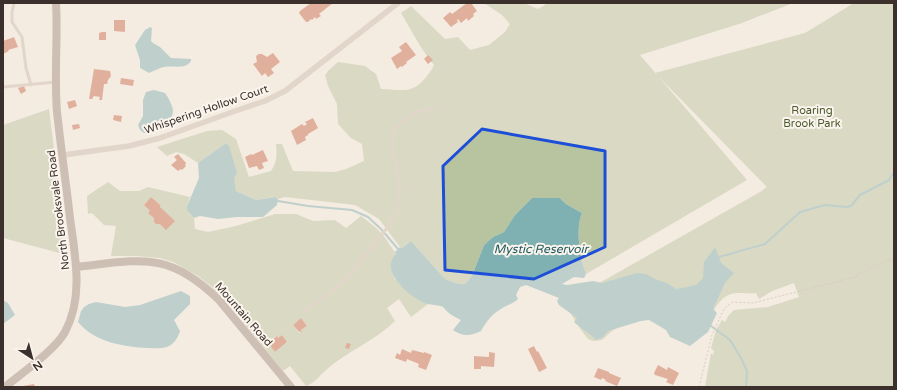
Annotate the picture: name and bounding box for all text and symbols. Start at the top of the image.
street label: Whispering Hollow Court [142,82,270,137]
park label: Roaring Brook Park [783,104,841,130]
street label: North Brooksvale Road [45,149,72,271]
water label: Mystic Reservoir [494,242,590,256]
street label: Mountain Road [212,280,275,349]
north arrow [12,338,52,378]
text: N [30,358,45,374]

